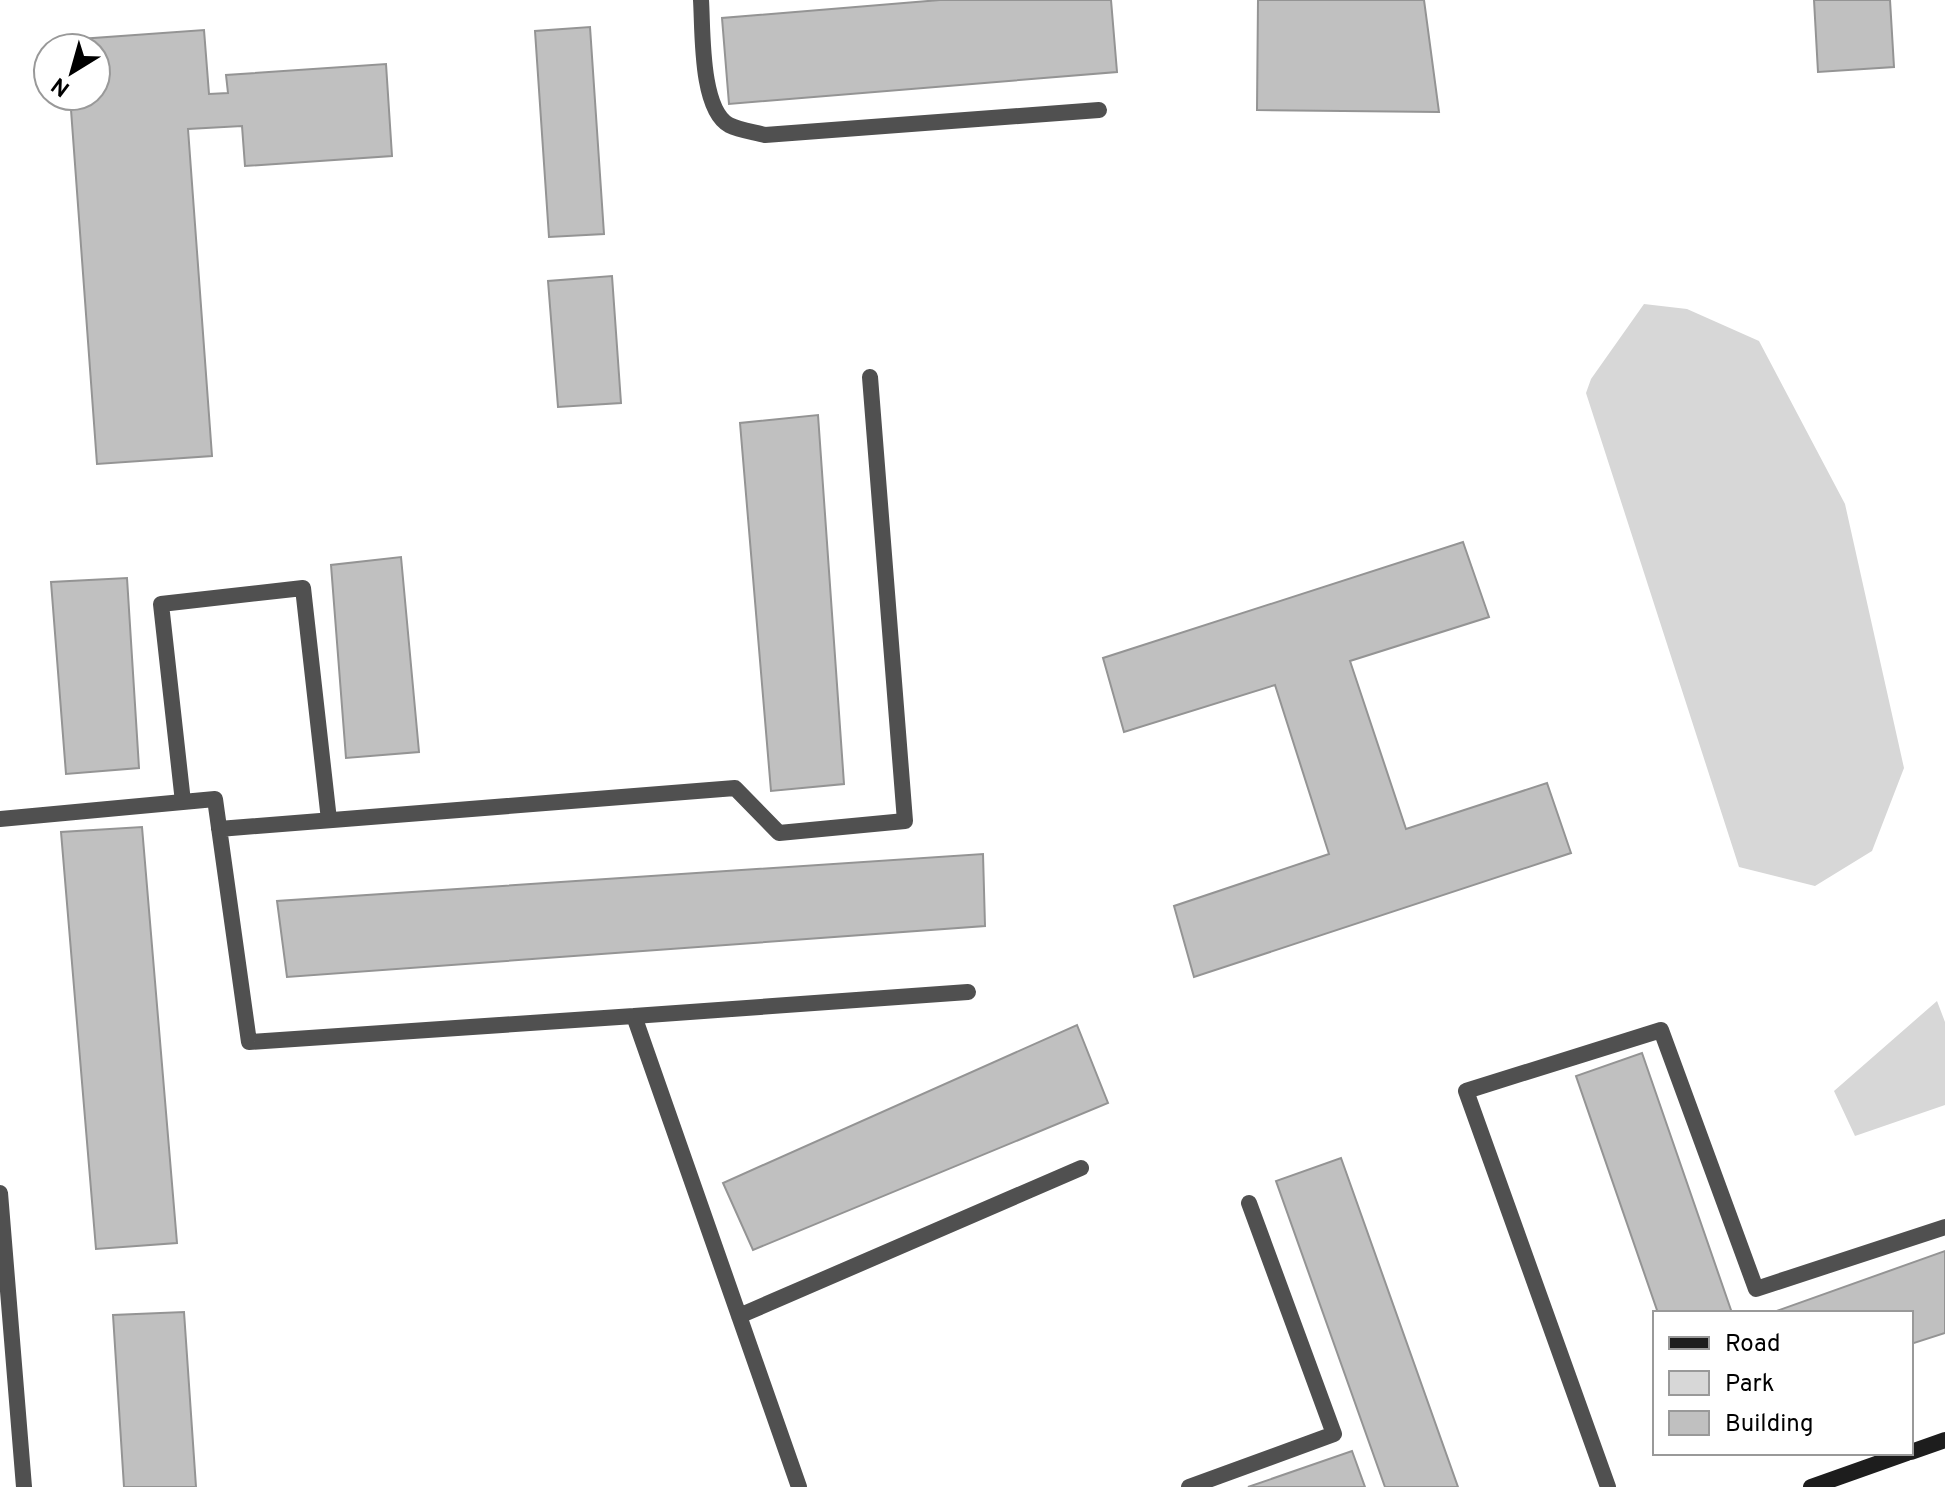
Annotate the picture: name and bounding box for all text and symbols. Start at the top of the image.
north arrow [32,32,112,112]
text: N [47,70,76,102]
legend [1653,1311,1913,1455]
text: Road [1725,1330,1781,1360]
text: Park [1725,1370,1775,1400]
text: Building [1725,1410,1814,1440]

